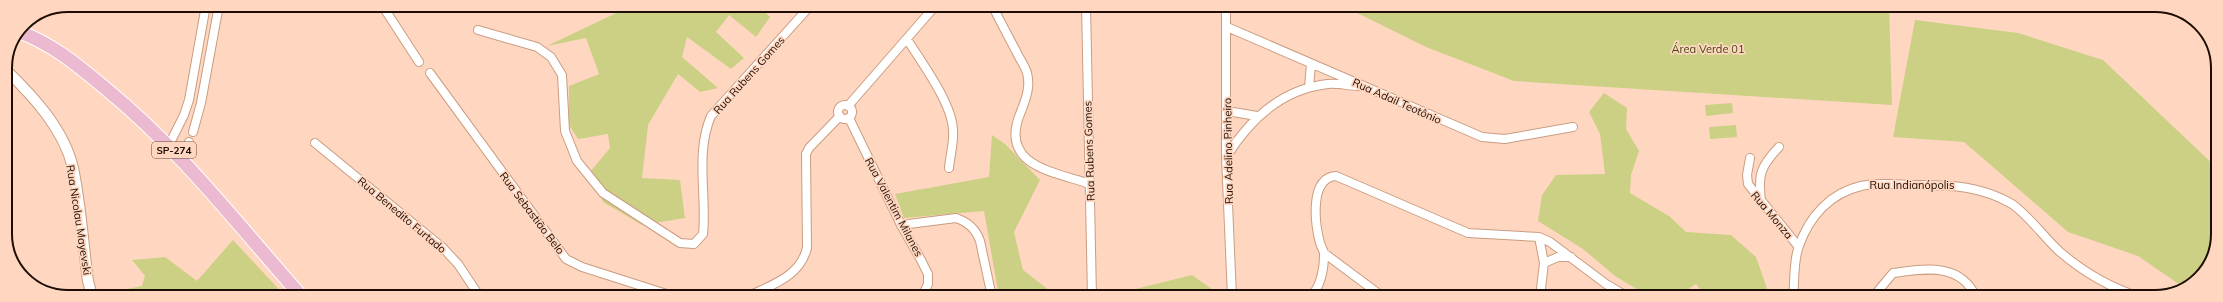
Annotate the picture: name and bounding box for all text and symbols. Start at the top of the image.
street label: Rua Rubens Gomes [710,33,788,117]
park label: Área Verde 01 [1671,42,1745,56]
street label: Rua Adail Teotônio [1350,75,1444,127]
street label: Rua Adelino Pinheiro [1220,98,1236,204]
street label: Rua Rubens Gomes [1080,101,1098,201]
road number: SP-274 [152,142,196,158]
street label: Rua Valentim Milanes [862,155,926,259]
street label: Rua Nicolau Mayevski [63,164,95,276]
street label: Rua Sebastião Belo [496,169,568,257]
street label: Rua Benedito Furtado [355,174,449,256]
street label: Rua Indianópolis [1870,178,1954,192]
street label: Rua Monza [1748,188,1796,242]

